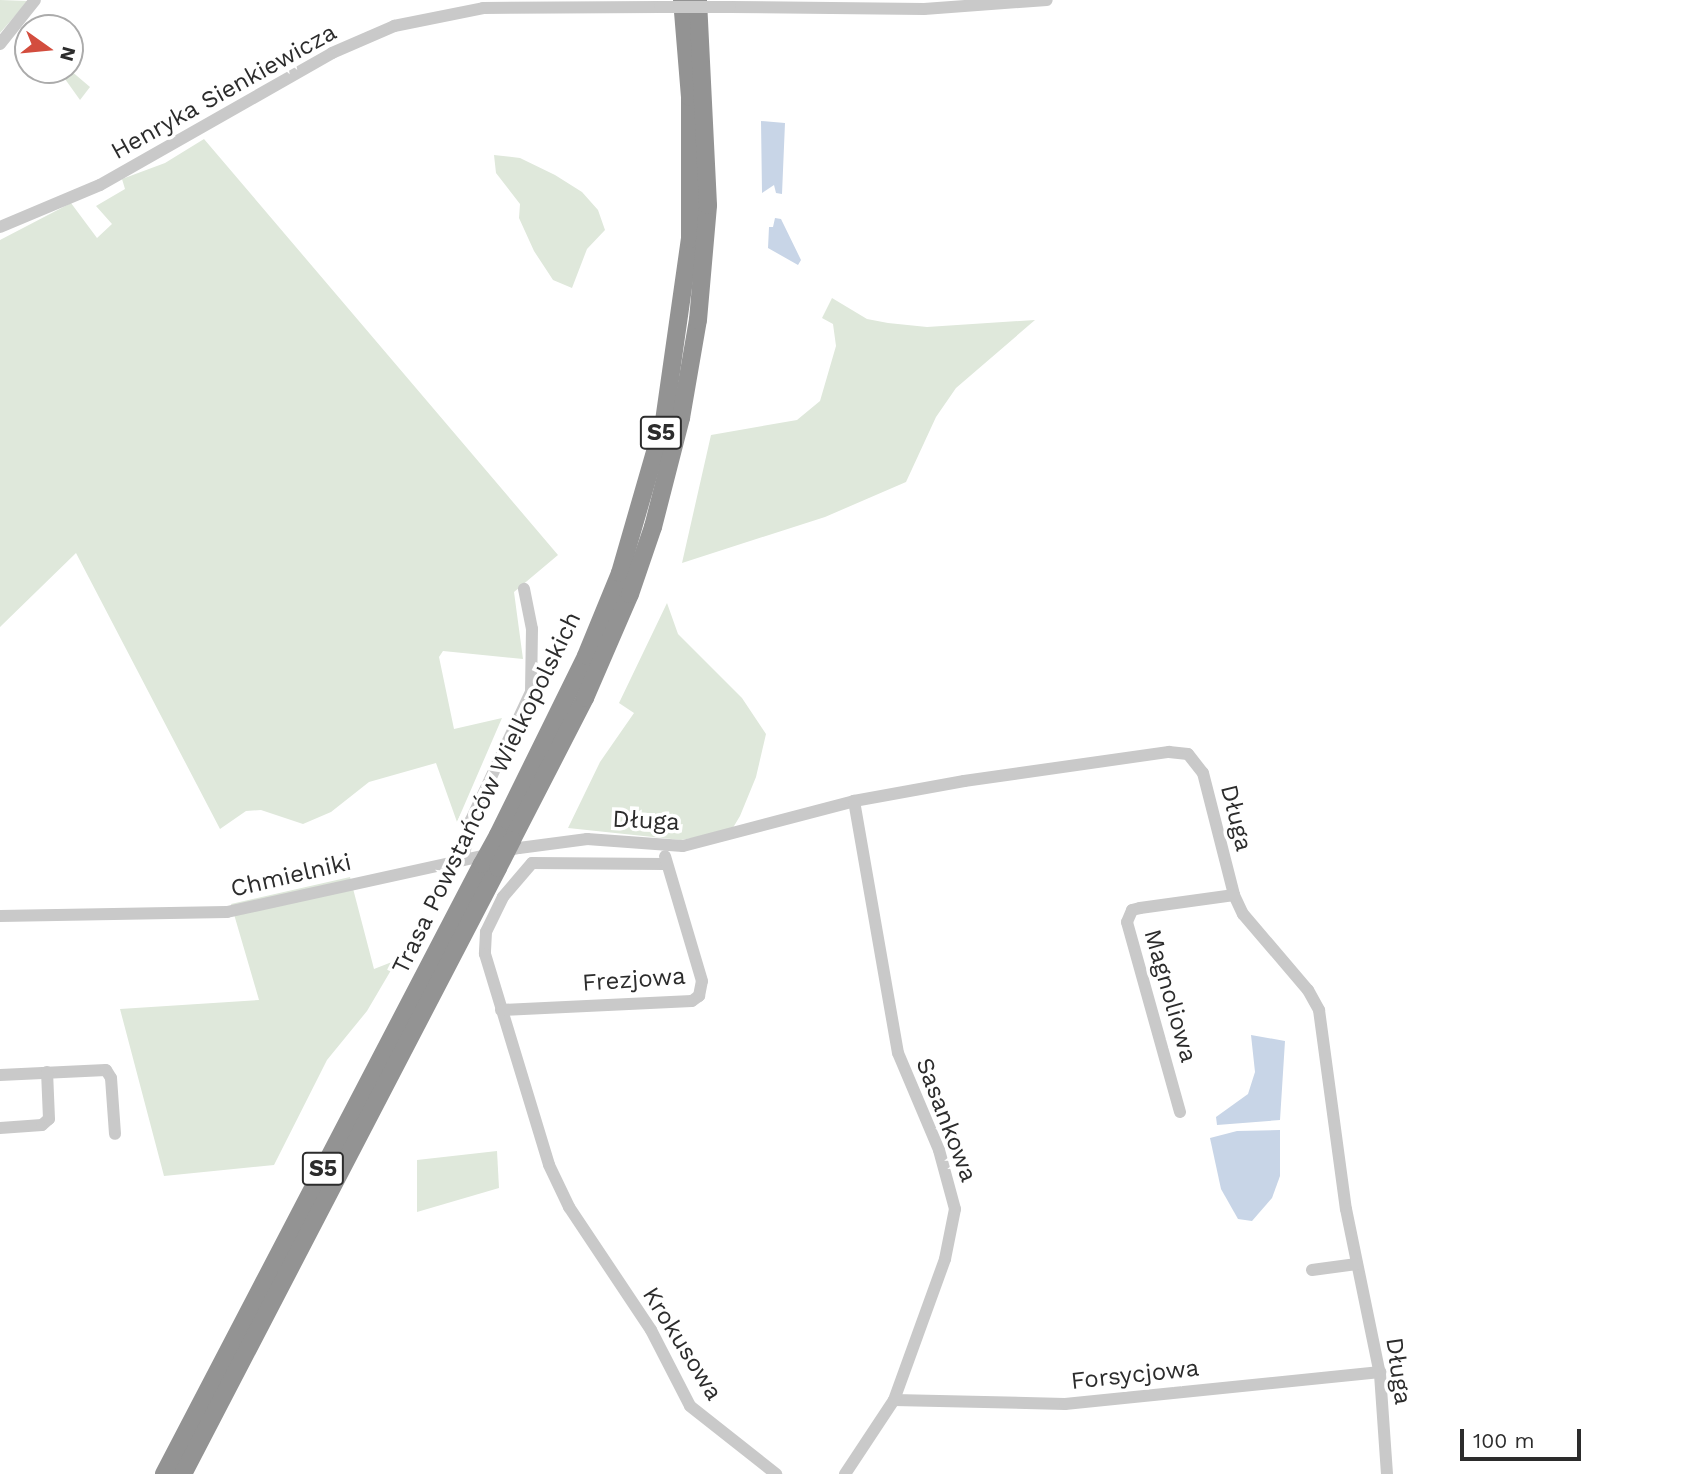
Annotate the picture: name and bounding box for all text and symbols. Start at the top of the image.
north arrow [14,14,84,84]
street label: Henryka Sienkiewicza [106,18,342,166]
text: N [55,44,81,64]
road number: S5 [638,414,684,452]
street label: Trasa Powstańców Wielkopolskich [386,606,588,980]
street label: Długa [1214,782,1258,854]
street label: Długa [612,805,680,837]
street label: Chmielniki [228,848,354,904]
street label: Magnoliowa [1137,926,1203,1066]
street label: Frezjowa [581,962,687,998]
street label: Sasankowa [909,1054,983,1186]
road number: S5 [300,1150,346,1188]
street label: Krokusowa [636,1282,728,1406]
street label: Długa [1379,1336,1417,1406]
street label: Forsycjowa [1070,1354,1200,1396]
scale bar [1463,1414,1584,1458]
text: 100 m [1473,1428,1535,1453]

